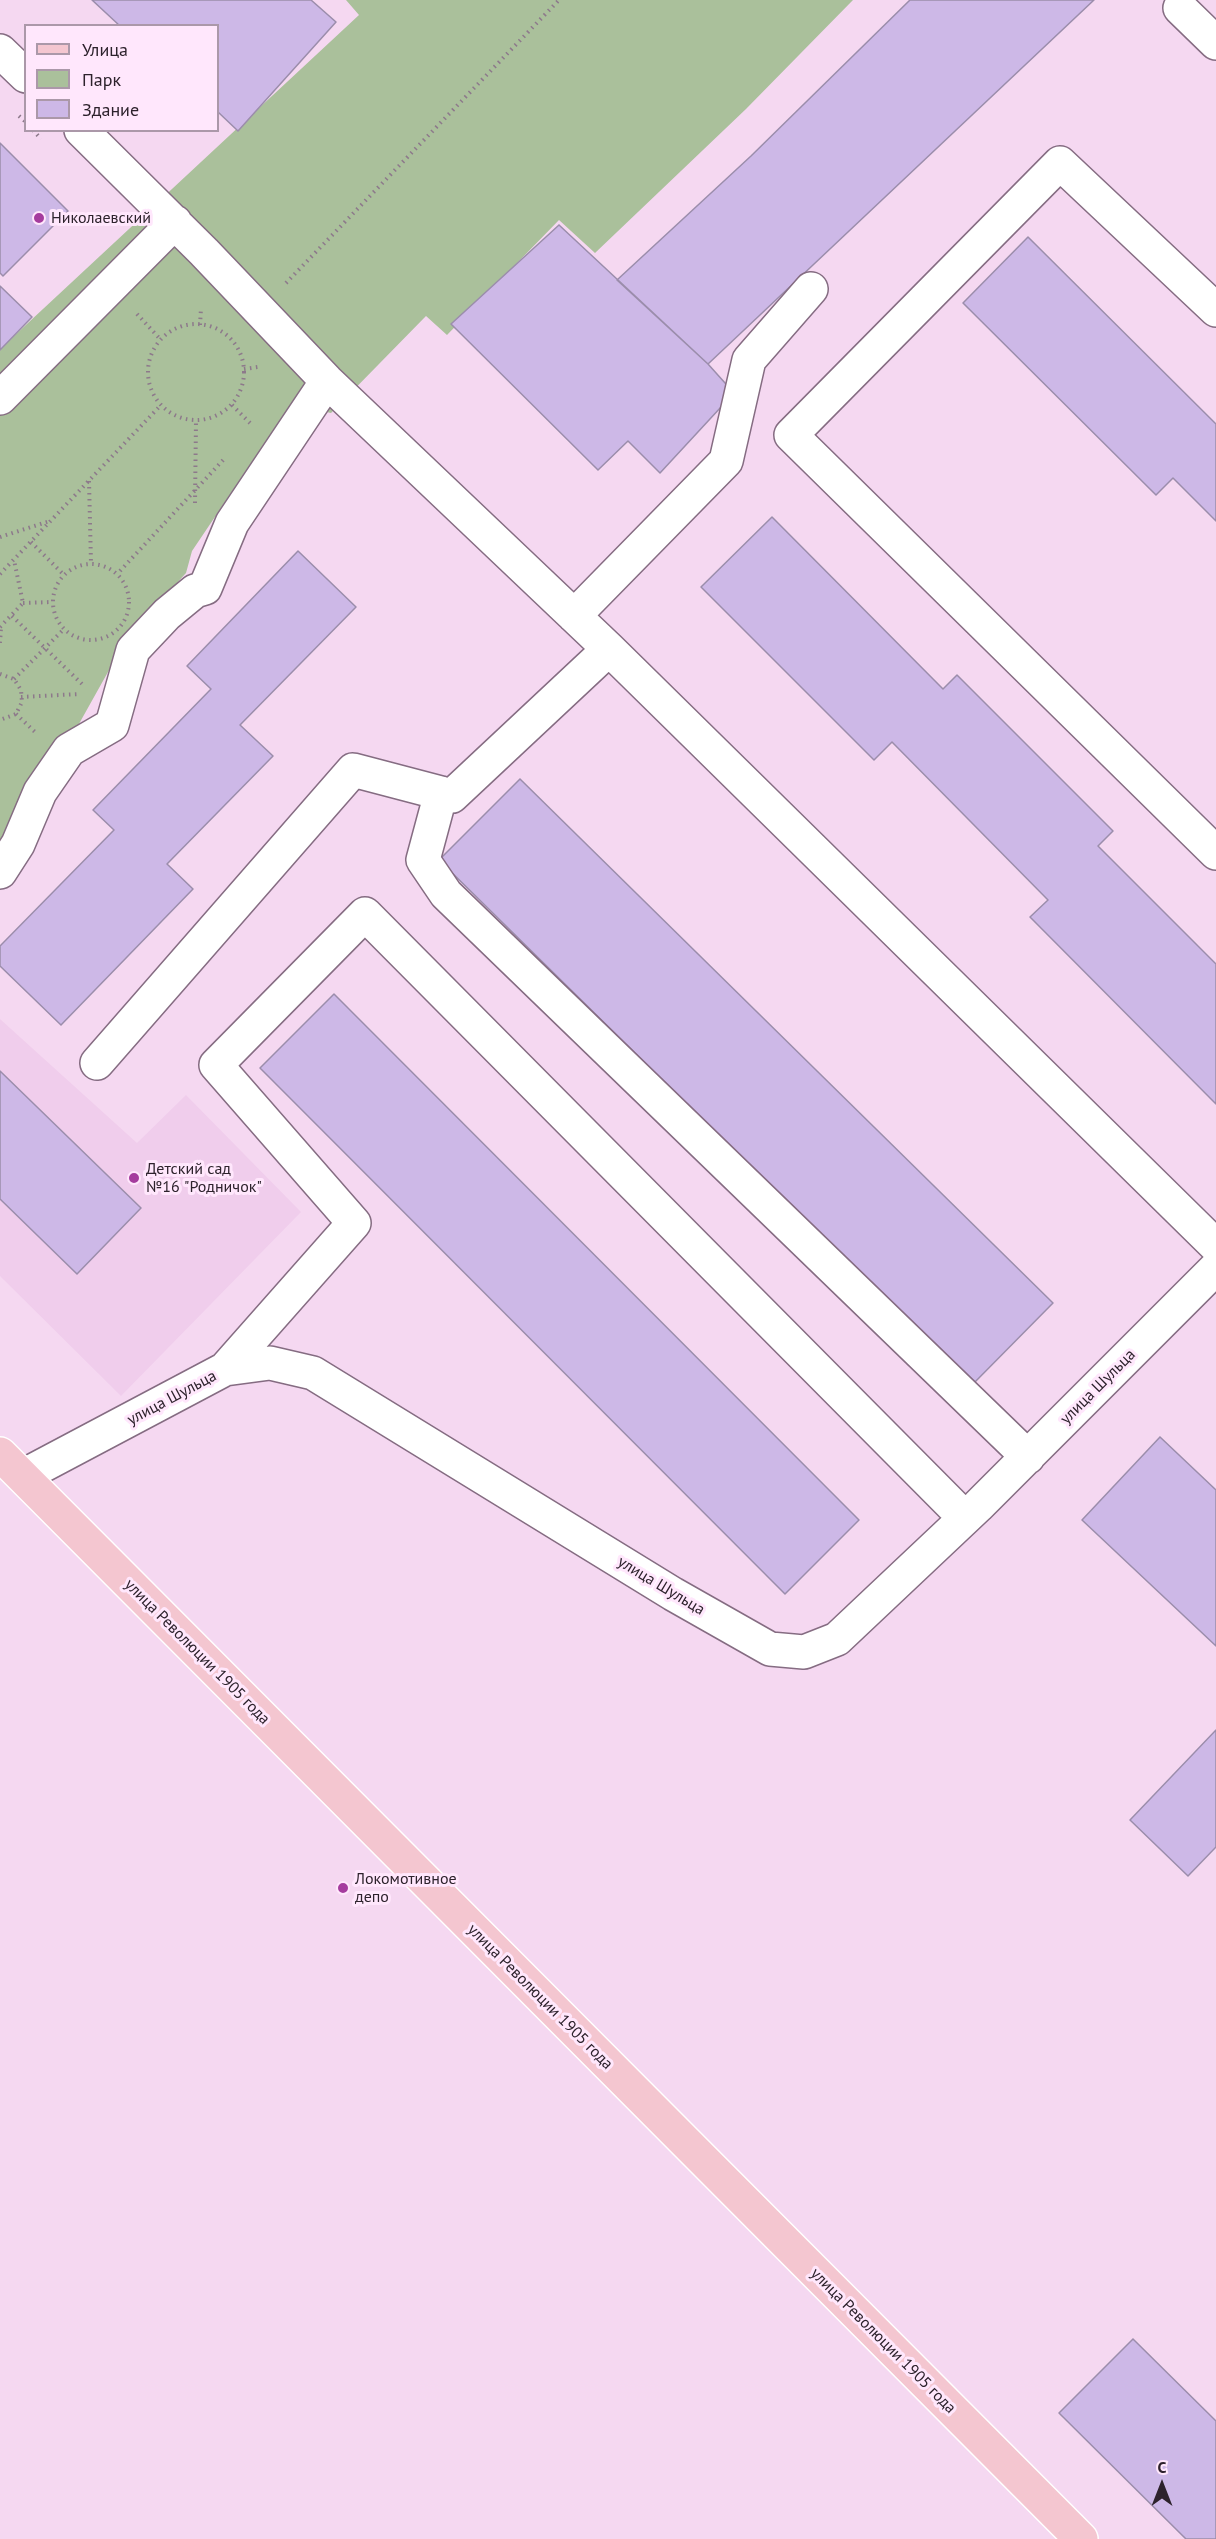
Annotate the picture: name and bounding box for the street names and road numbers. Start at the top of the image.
street label: улица Шульца [1056,1345,1140,1429]
street label: улица Шульца [124,1366,220,1430]
street label: улица Шульца [614,1552,708,1620]
street label: улица Революции 1905 года [120,1575,274,1729]
street label: улица Революции 1905 года [463,1920,617,2074]
street label: улица Революции 1905 года [806,2264,960,2418]

